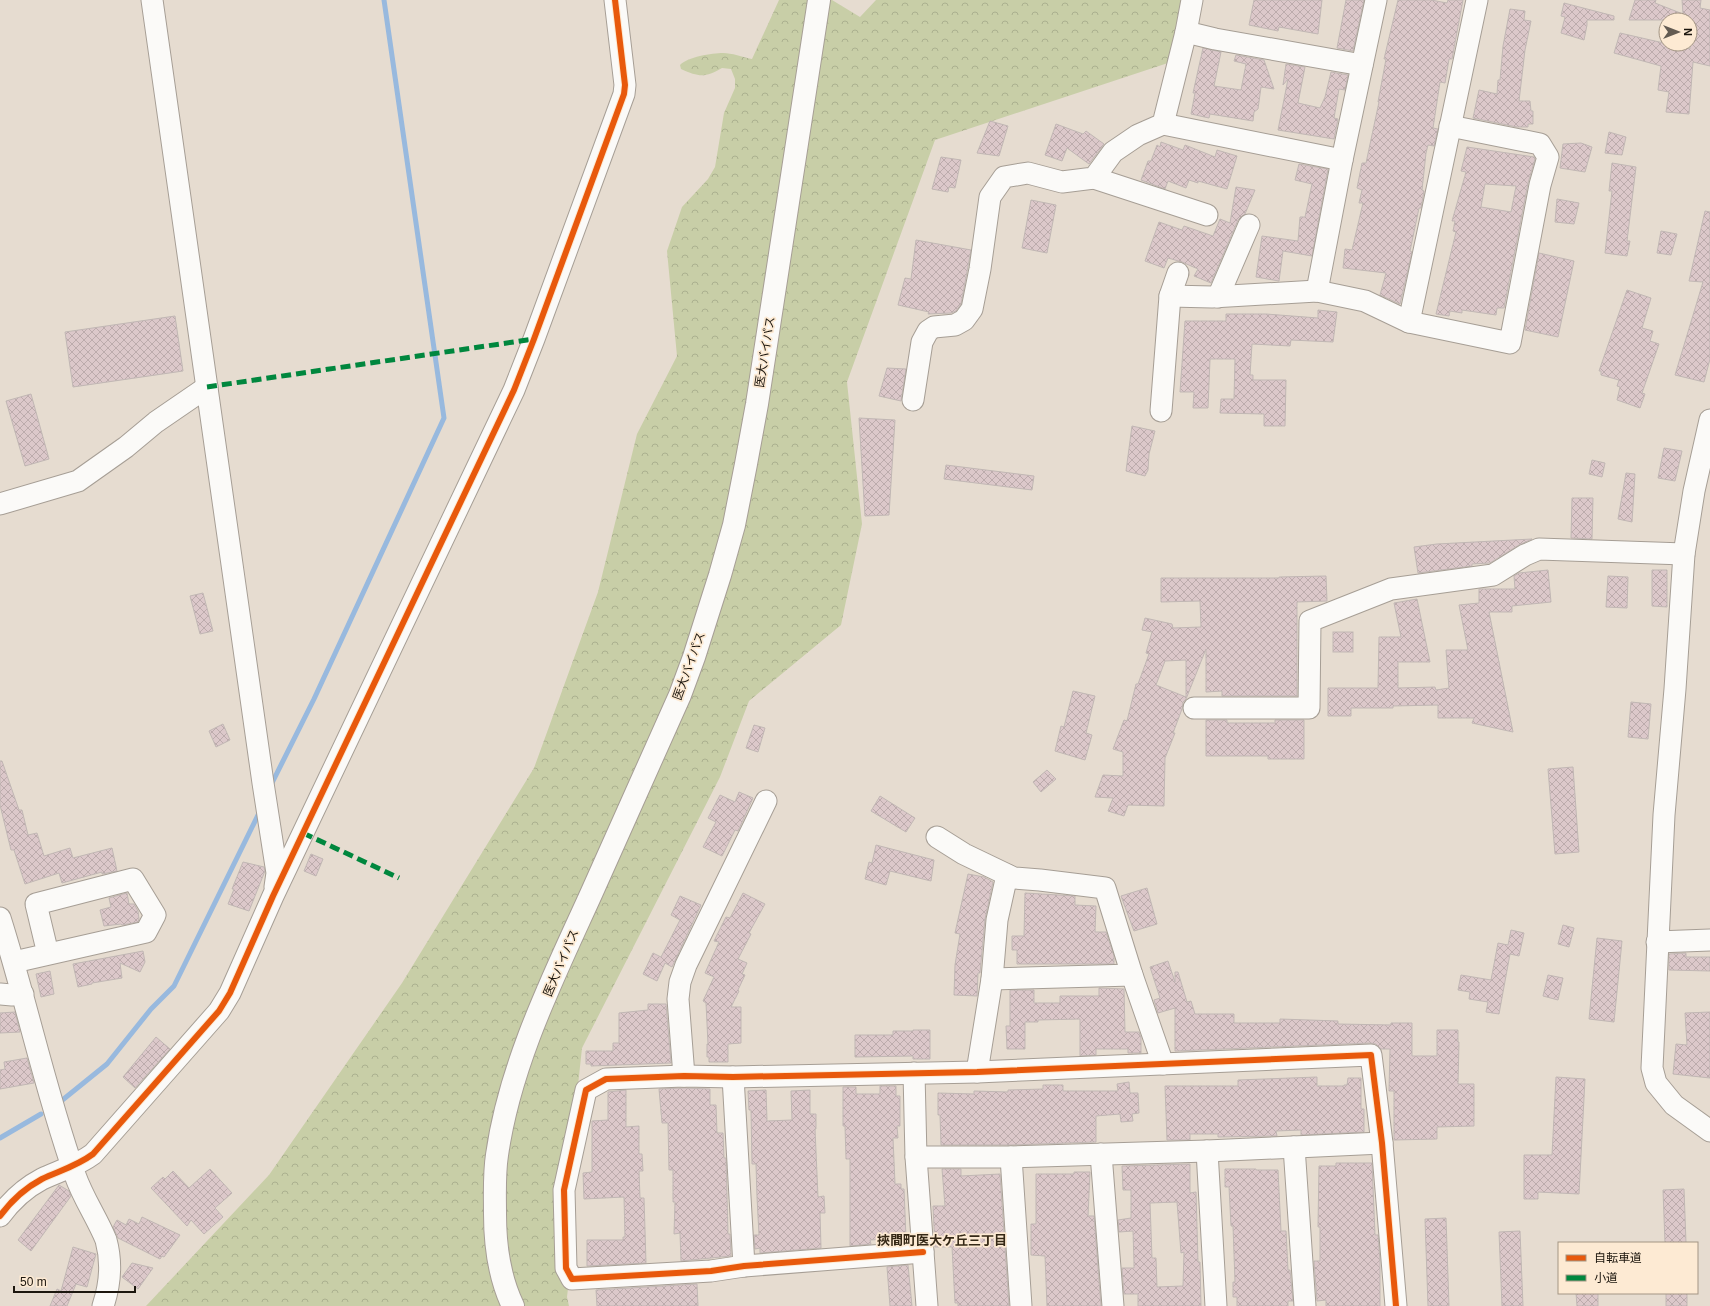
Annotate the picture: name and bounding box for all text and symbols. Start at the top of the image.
north arrow [1658,12,1698,52]
text: N [1682,28,1694,36]
street label: 医大バイパス [752,315,778,389]
street label: 医大バイパス [670,630,708,702]
street label: 医大バイパス [541,927,581,999]
district label: 挾間町医大ケ丘三丁目 [877,1233,1007,1248]
legend [1558,1242,1698,1294]
text: 自転車道 [1594,1251,1642,1265]
scale bar [14,1268,135,1294]
text: 小道 [1594,1271,1618,1285]
text: 50 m [20,1275,47,1289]

